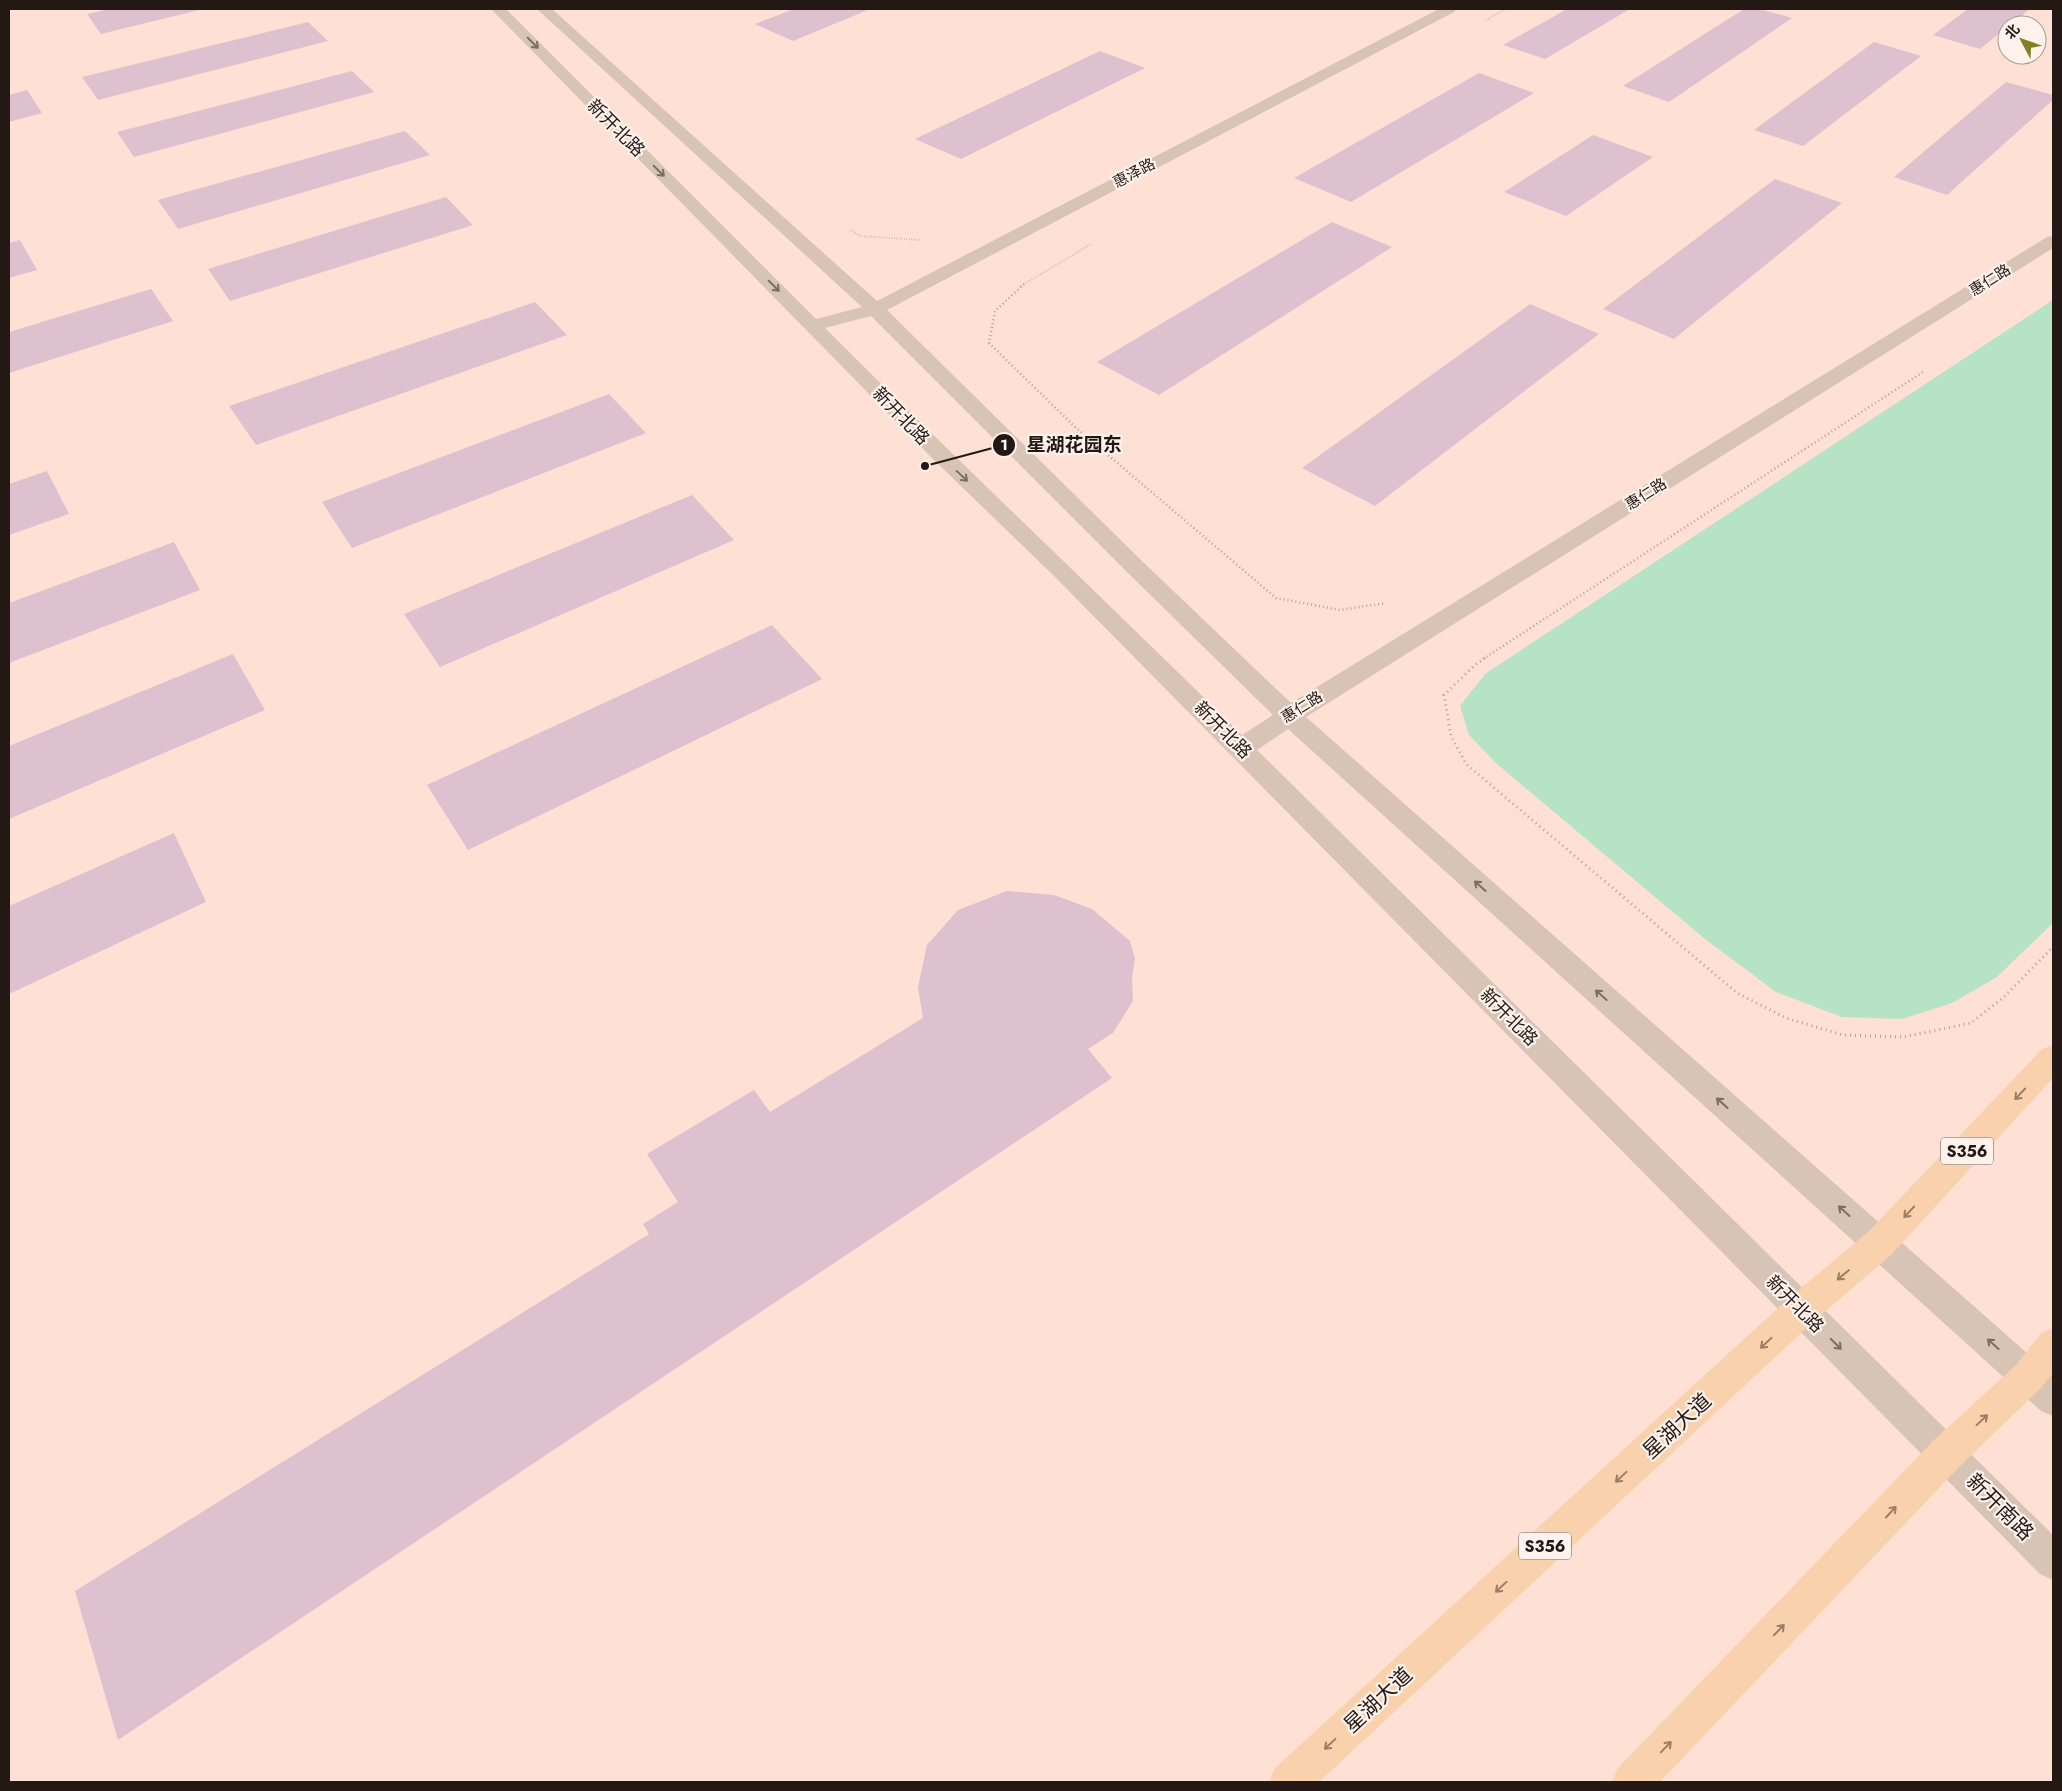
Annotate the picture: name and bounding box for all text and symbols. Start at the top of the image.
north arrow [1997,15,2047,65]
text: 北 [2000,20,2024,43]
one-way arrow [526,37,538,49]
street label: 新开北路 [581,93,651,163]
street label: 惠泽路 [1109,153,1159,193]
one-way arrow [653,165,666,177]
street label: 惠仁路 [1965,259,2015,301]
one-way arrow [768,280,780,293]
street label: 新开北路 [867,381,935,451]
callout: 星湖花园东 [991,428,1131,462]
text: 星湖花园东 [1026,431,1122,458]
text: 1 [1000,434,1008,456]
one-way arrow [956,470,968,482]
street label: 惠仁路 [1621,473,1671,515]
street label: 惠仁路 [1277,686,1327,728]
street label: 新开北路 [1188,695,1258,765]
one-way arrow [1473,881,1486,892]
street label: 新开北路 [1474,982,1544,1052]
one-way arrow [1595,989,1608,1000]
one-way arrow [2014,1087,2026,1100]
one-way arrow [1716,1097,1729,1109]
road number: S356 [1941,1138,1993,1164]
one-way arrow [1837,1205,1850,1217]
one-way arrow [1903,1206,1915,1219]
street label: 新开北路 [1760,1269,1830,1339]
one-way arrow [1837,1269,1850,1280]
one-way arrow [1759,1337,1772,1349]
one-way arrow [1830,1338,1842,1350]
one-way arrow [1987,1339,2000,1350]
street label: 星湖大道 [1636,1386,1718,1466]
one-way arrow [1976,1414,1988,1426]
street label: 新开南路 [1960,1467,2040,1547]
one-way arrow [1614,1471,1627,1483]
one-way arrow [1885,1506,1897,1519]
road number: S356 [1519,1532,1571,1560]
one-way arrow [1495,1581,1507,1593]
one-way arrow [1773,1624,1785,1636]
street label: 星湖大道 [1337,1660,1419,1740]
one-way arrow [1323,1739,1336,1750]
one-way arrow [1660,1741,1672,1753]

